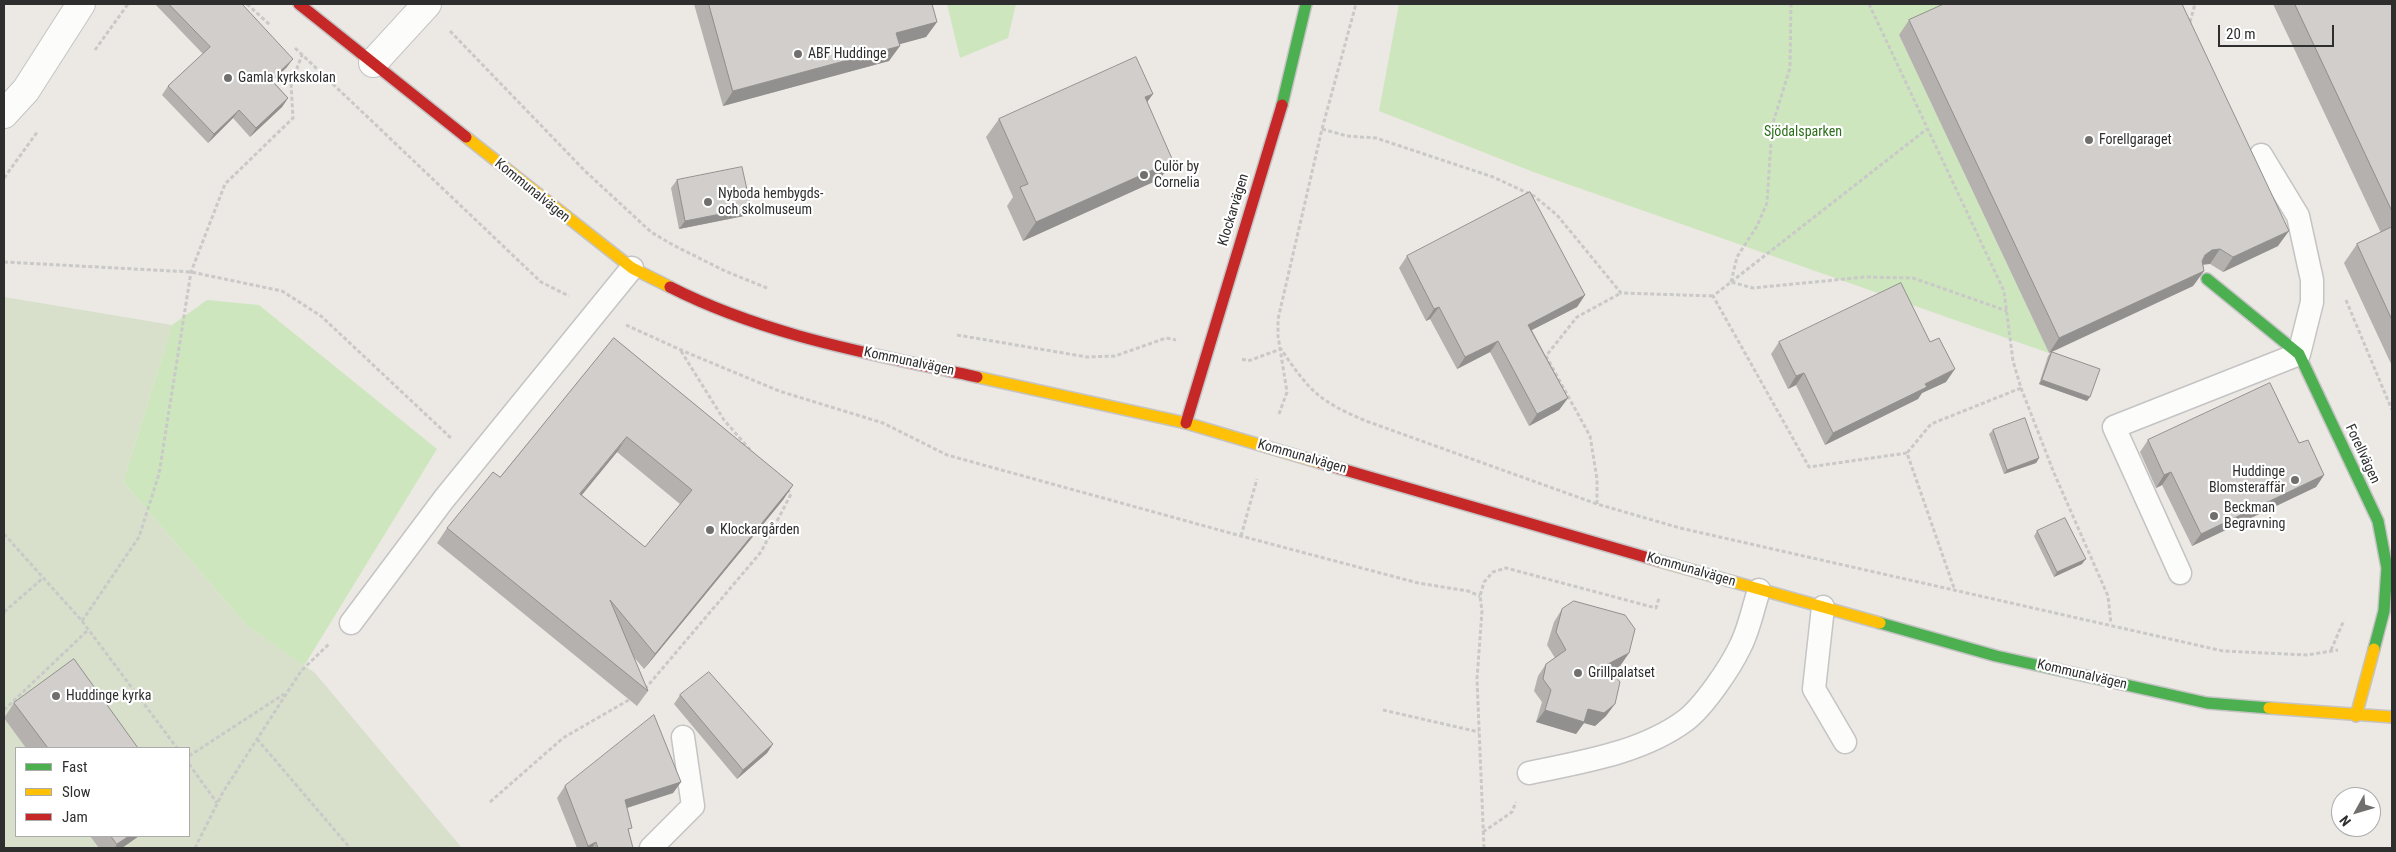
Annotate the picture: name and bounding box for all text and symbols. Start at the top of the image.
scale bar [2221,15,2337,47]
text: 20 m [2226,25,2256,43]
place label: ABF Huddinge [808,46,886,62]
marker: ABF Huddinge [792,48,804,60]
place label: Gamla kyrkskolan [238,70,336,86]
marker: Gamla kyrkskolan [222,72,234,84]
park label: Sjödalsparken [1764,124,1842,140]
place label: Forellgaraget [2099,132,2172,148]
marker: Forellgaraget [2083,134,2095,146]
street label: Kommunalvägen [491,156,573,226]
place label: Culör by Cornelia [1154,159,1200,192]
marker: Culör by Cornelia [1138,169,1150,181]
street label: Klockarvägen [1215,172,1253,248]
place label: Nyboda hembygds- och skolmuseum [718,186,823,218]
marker: Nyboda hembygds- och skolmuseum [702,196,714,208]
street label: Kommunalvägen [862,344,956,380]
street label: Forellvägen [2341,422,2383,486]
street label: Kommunalvägen [1256,436,1348,478]
place label: Huddinge Blomsteraffär [2209,464,2285,497]
marker: Huddinge Blomsteraffär [2289,474,2301,486]
place label: Beckman Begravning [2224,500,2285,532]
marker: Beckman Begravning [2208,510,2220,522]
place label: Klockargården [720,522,800,538]
marker: Klockargården [704,524,716,536]
street label: Kommunalvägen [1645,549,1737,591]
street label: Kommunalvägen [2035,656,2129,694]
place label: Grillpalatset [1588,665,1655,681]
marker: Grillpalatset [1572,667,1584,679]
place label: Huddinge kyrka [66,688,151,704]
marker: Huddinge kyrka [50,690,62,702]
legend [15,747,190,837]
text: Fast [62,758,87,776]
text: Slow [62,783,91,801]
north arrow [2331,787,2381,837]
text: Jam [62,808,88,826]
text: N [2336,812,2354,829]

